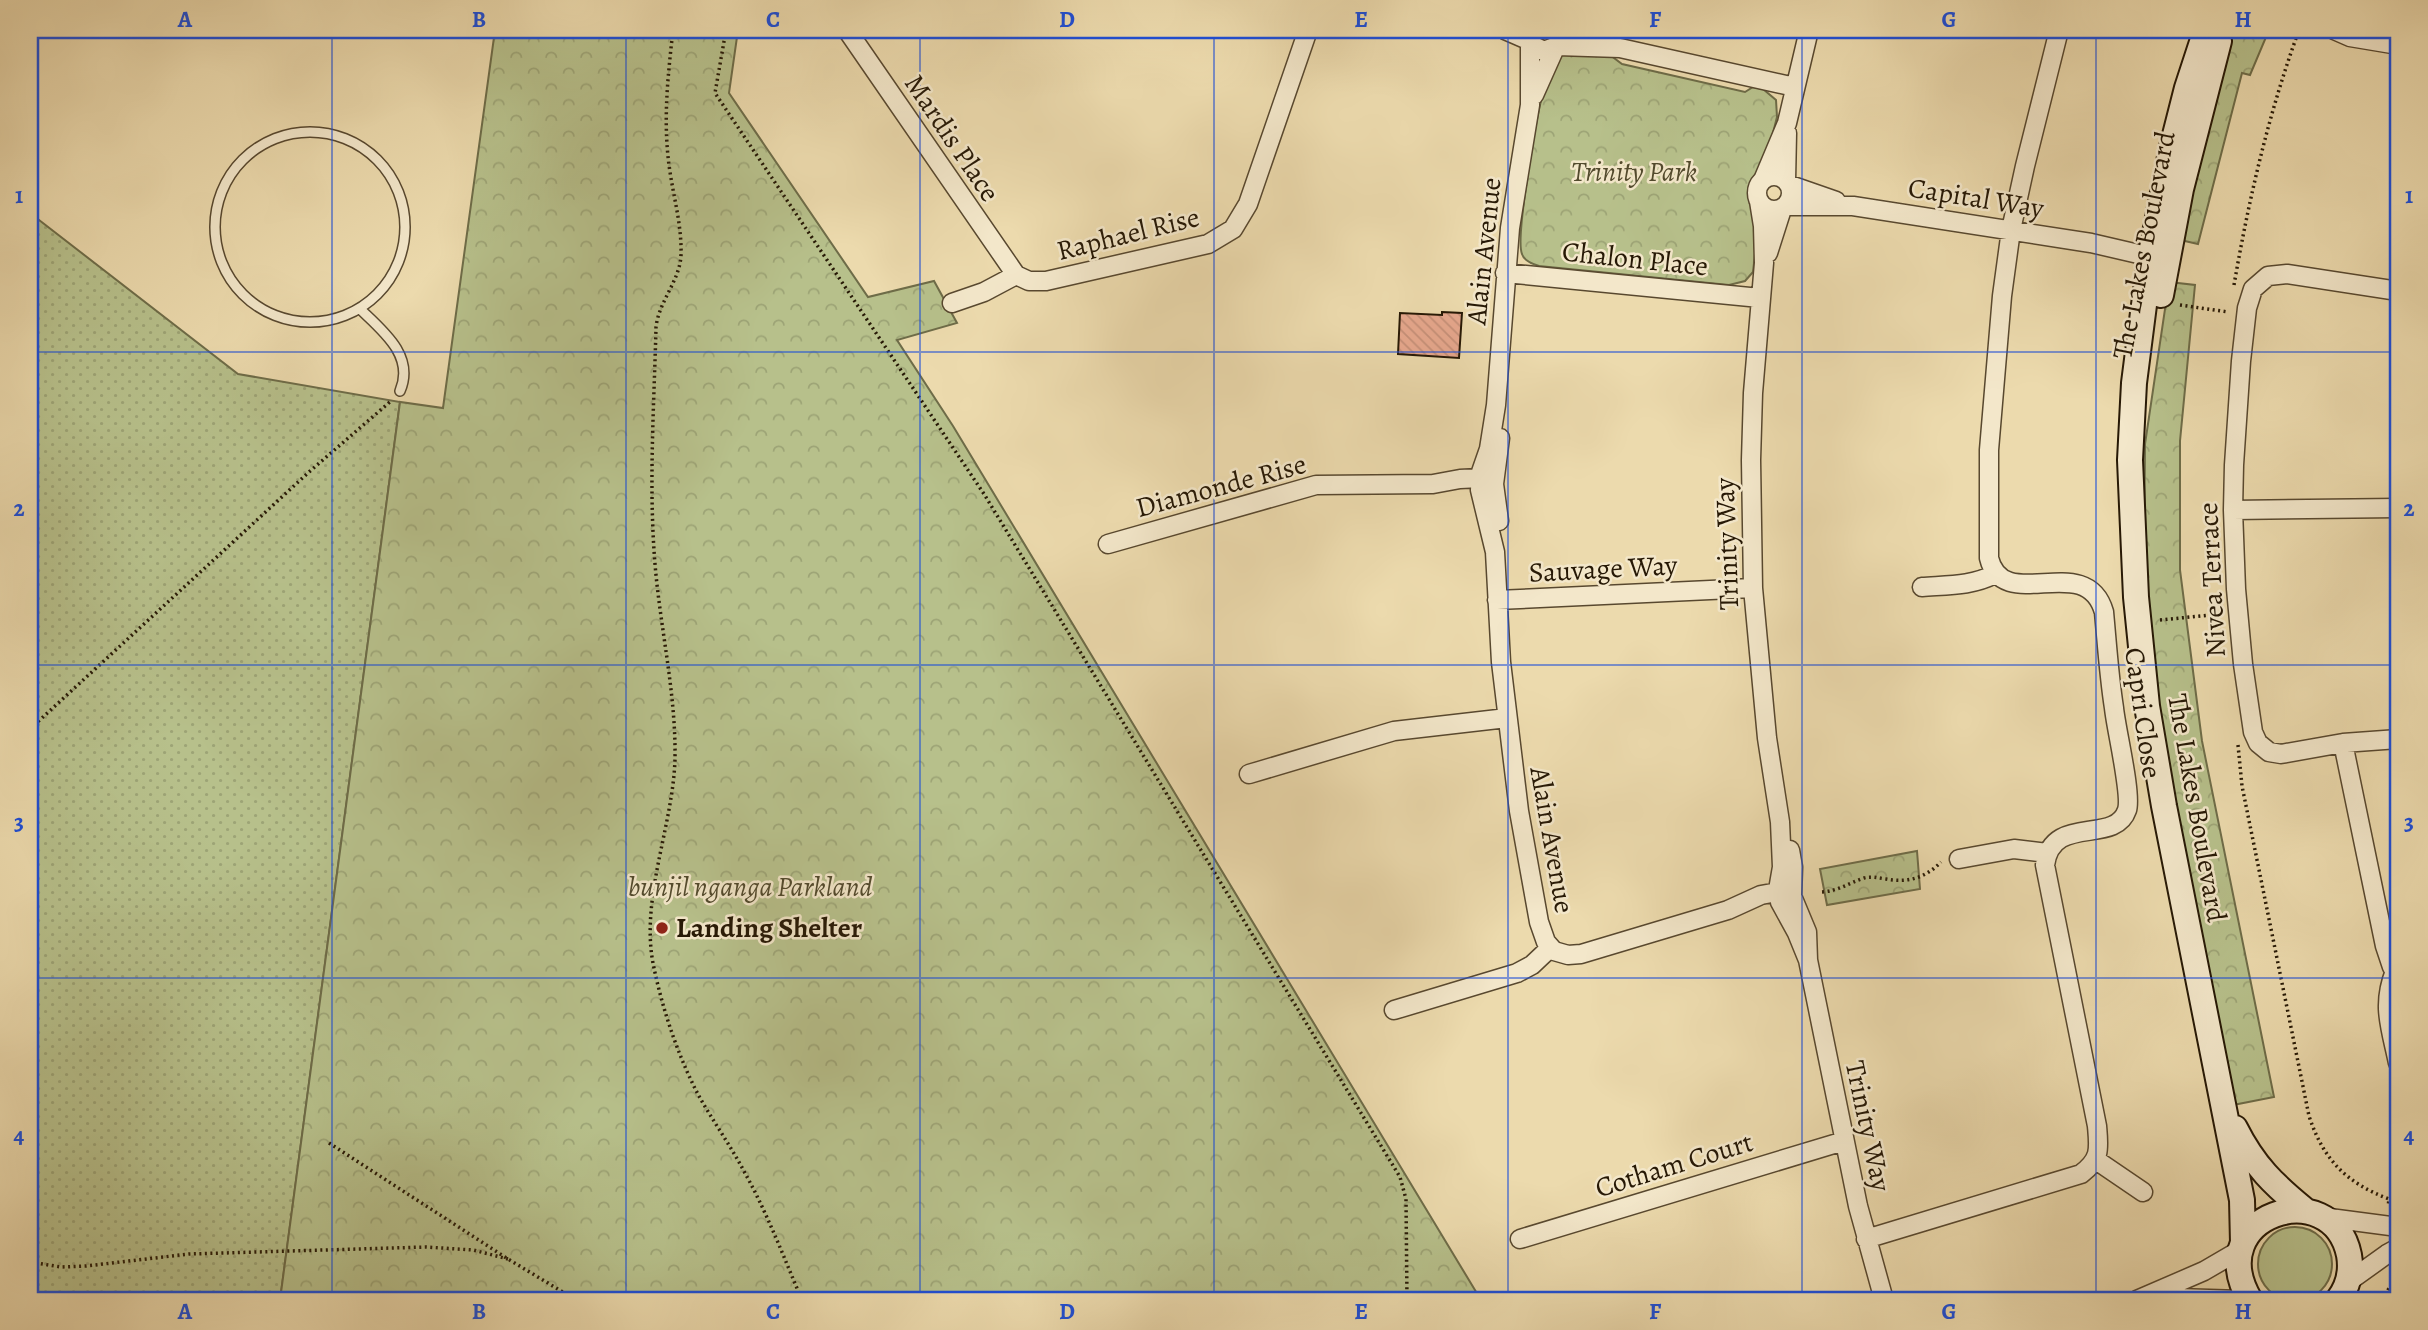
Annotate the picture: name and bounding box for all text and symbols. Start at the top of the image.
text: A [177,4,193,35]
text: B [472,4,486,35]
text: C [766,4,780,35]
text: D [1059,4,1075,35]
text: E [1354,4,1368,35]
text: F [1649,4,1662,35]
text: G [1941,4,1957,35]
text: H [2234,4,2252,35]
street label: Mardis Place [895,67,1009,209]
street label: The Lakes Boulevard [2103,127,2185,362]
park label: Trinity Park [1571,153,1697,191]
street label: Capital Way [1905,169,2047,228]
street label: Alain Avenue [1457,175,1511,327]
text: 1 [15,180,23,211]
text: 1 [2405,180,2413,211]
street label: Raphael Rise [1053,198,1203,270]
street label: Chalon Place [1560,232,1710,286]
street label: Diamonde Rise [1132,445,1310,527]
street label: Trinity Way [1706,477,1748,611]
text: 2 [13,493,25,524]
text: 2 [2403,493,2415,524]
street label: Nivea Terrace [2189,501,2235,659]
street label: Sauvage Way [1528,546,1679,592]
street label: Capri Close [2115,645,2171,781]
street label: The Lakes Boulevard [2158,691,2236,926]
street label: Alain Avenue [1520,763,1584,916]
text: 3 [14,807,24,838]
text: 3 [2404,807,2414,838]
park label: bunjil nganga Parkland [628,868,872,906]
place label: Landing Shelter [676,909,863,947]
marker: Landing Shelter [654,920,670,936]
street label: Trinity Way [1836,1057,1900,1195]
text: 4 [14,1120,25,1151]
text: 4 [2404,1120,2415,1151]
street label: Cotham Court [1590,1123,1758,1207]
text: A [177,1296,193,1327]
text: B [472,1296,486,1327]
text: C [766,1296,780,1327]
text: D [1059,1296,1075,1327]
text: E [1354,1296,1368,1327]
text: F [1649,1296,1662,1327]
text: G [1941,1296,1957,1327]
text: H [2234,1296,2252,1327]

